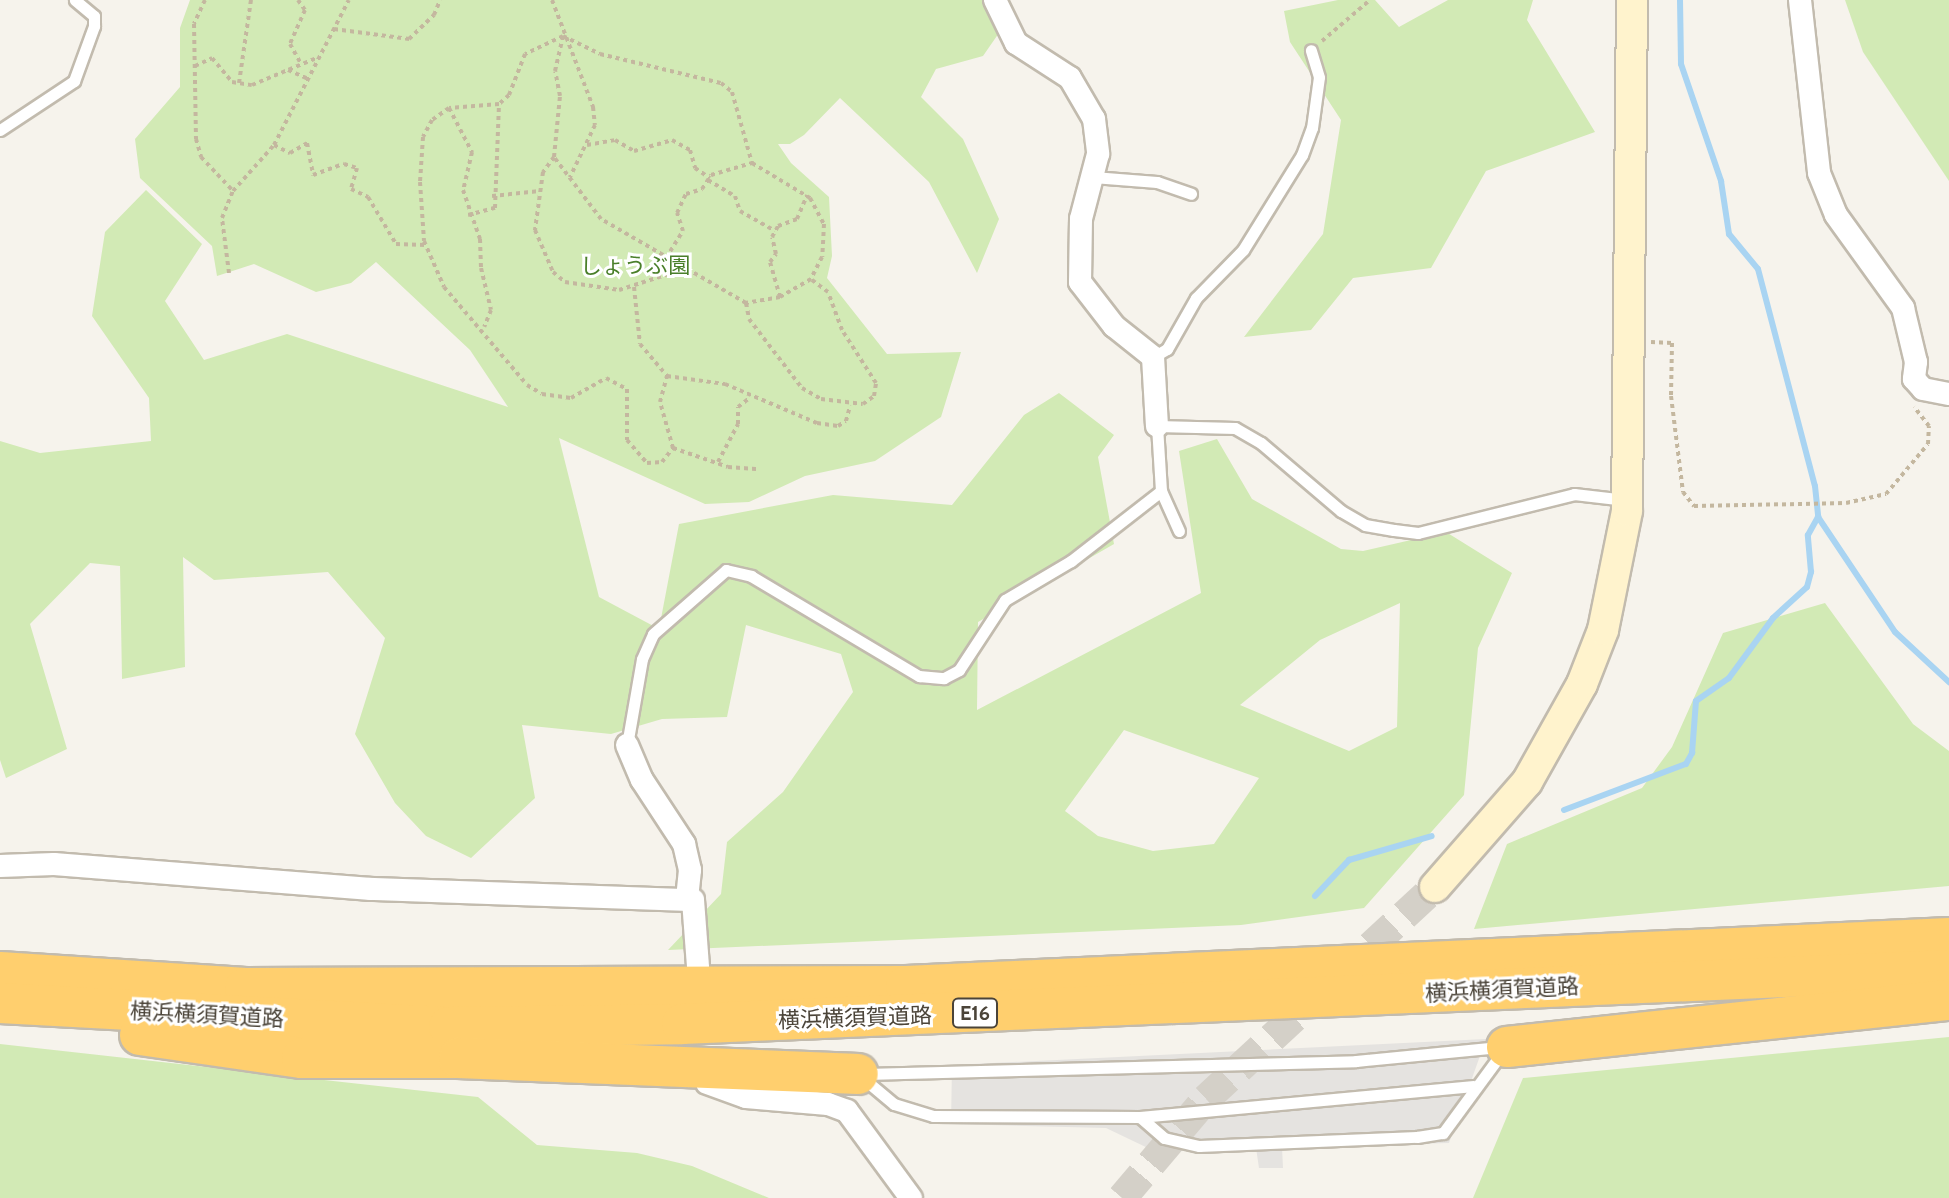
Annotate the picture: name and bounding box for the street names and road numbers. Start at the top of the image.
street label: 横浜横須賀道路 [1424,973,1580,1007]
road number: E16 [951,997,999,1029]
street label: 横浜横須賀道路 [129,998,285,1032]
street label: 横浜横須賀道路 [778,1002,932,1034]

